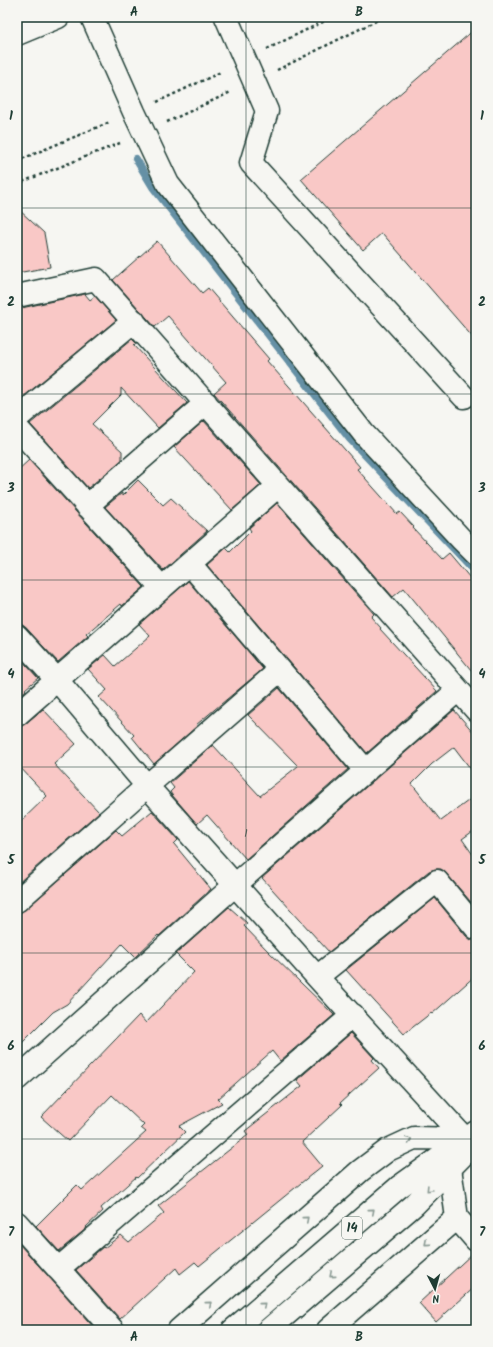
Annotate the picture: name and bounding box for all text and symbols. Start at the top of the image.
text: A [130,2,138,23]
text: B [355,2,363,23]
text: 1 [9,106,13,127]
text: 1 [480,106,484,127]
text: 2 [7,292,15,313]
text: 2 [478,292,486,313]
text: 3 [6,478,15,499]
text: 3 [477,478,486,499]
text: 4 [7,664,15,685]
text: 4 [478,664,486,685]
house number: 1 [244,824,248,843]
text: 5 [7,850,16,871]
text: 5 [478,850,487,871]
text: 6 [7,1036,15,1057]
text: 6 [478,1036,486,1057]
one-way arrow [405,1137,412,1145]
one-way arrow [426,1184,434,1192]
one-way arrow [367,1208,375,1215]
one-way arrow [302,1216,309,1223]
road number: 14 [342,1217,362,1239]
text: 7 [8,1222,15,1243]
text: 7 [479,1222,486,1243]
one-way arrow [425,1239,432,1246]
north arrow [415,1269,455,1309]
one-way arrow [329,1271,336,1278]
text: N [431,1289,440,1307]
one-way arrow [204,1302,211,1309]
one-way arrow [258,1302,266,1309]
text: A [130,1327,138,1347]
text: B [355,1327,363,1347]

